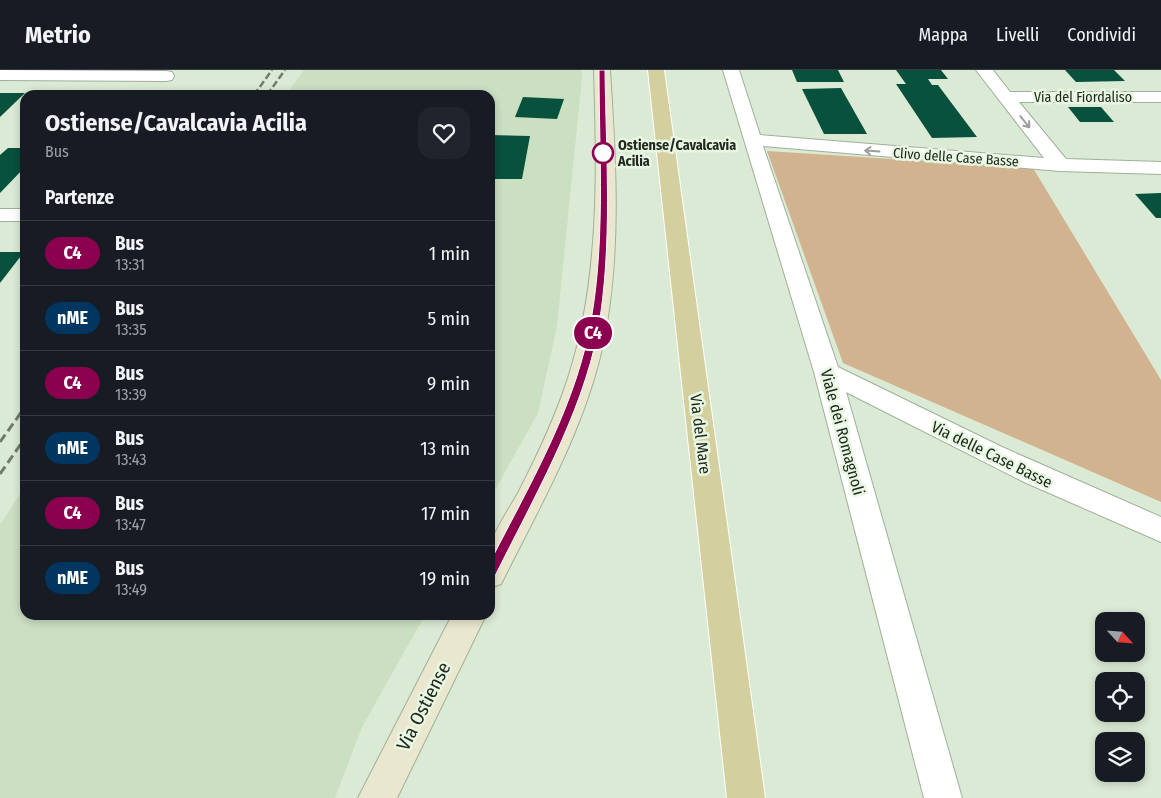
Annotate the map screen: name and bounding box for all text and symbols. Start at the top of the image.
text: Metrio [25,21,91,49]
text: Mappa [919,24,968,46]
text: Livelli [996,24,1039,46]
text: Condividi [1067,24,1136,46]
street label: Via del Fiordaliso [1034,89,1132,106]
button: heart [418,107,470,159]
text: Ostiense/Cavalcavia Acilia [45,109,307,137]
one-way arrow [1020,115,1031,128]
place label: Ostiense/Cavalcavia Acilia [617,137,736,170]
text: Bus [45,142,69,161]
marker: Ostiense/Cavalcavia Acilia [592,142,614,164]
street label: Clivo delle Case Basse [893,145,1020,170]
one-way arrow [864,146,880,156]
text: Partenze [45,186,114,209]
text: Bus [115,232,144,255]
text: C4 [64,242,81,264]
text: 1 min [429,242,470,265]
text: 13:31 [115,255,145,274]
text: Bus [115,297,144,320]
text: nME [57,307,88,329]
text: 5 min [427,307,470,330]
line badge: C4 [570,317,616,349]
text: 13:35 [115,320,147,339]
text: C4 [584,322,602,344]
text: Bus [115,362,144,385]
street label: Viale dei Romagnoli [817,367,868,497]
text: C4 [64,372,81,394]
text: 9 min [427,372,470,395]
text: 13:39 [115,385,147,404]
street label: Via del Mare [686,393,715,475]
street label: Via delle Case Basse [928,417,1056,492]
text: Bus [115,427,144,450]
text: nME [57,437,88,459]
text: 13 min [420,437,470,460]
text: 13:43 [115,450,147,469]
text: Bus [115,492,144,515]
text: C4 [64,502,81,524]
text: 17 min [421,502,470,525]
text: 13:47 [115,515,146,534]
text: Bus [115,557,144,580]
text: nME [57,567,88,589]
text: 19 min [419,567,470,590]
text: 13:49 [115,580,147,599]
north arrow [1095,612,1145,662]
map controls [1095,612,1145,782]
street label: Via Ostiense [391,658,456,754]
button: locate [1095,672,1145,722]
button: layers [1095,732,1145,782]

